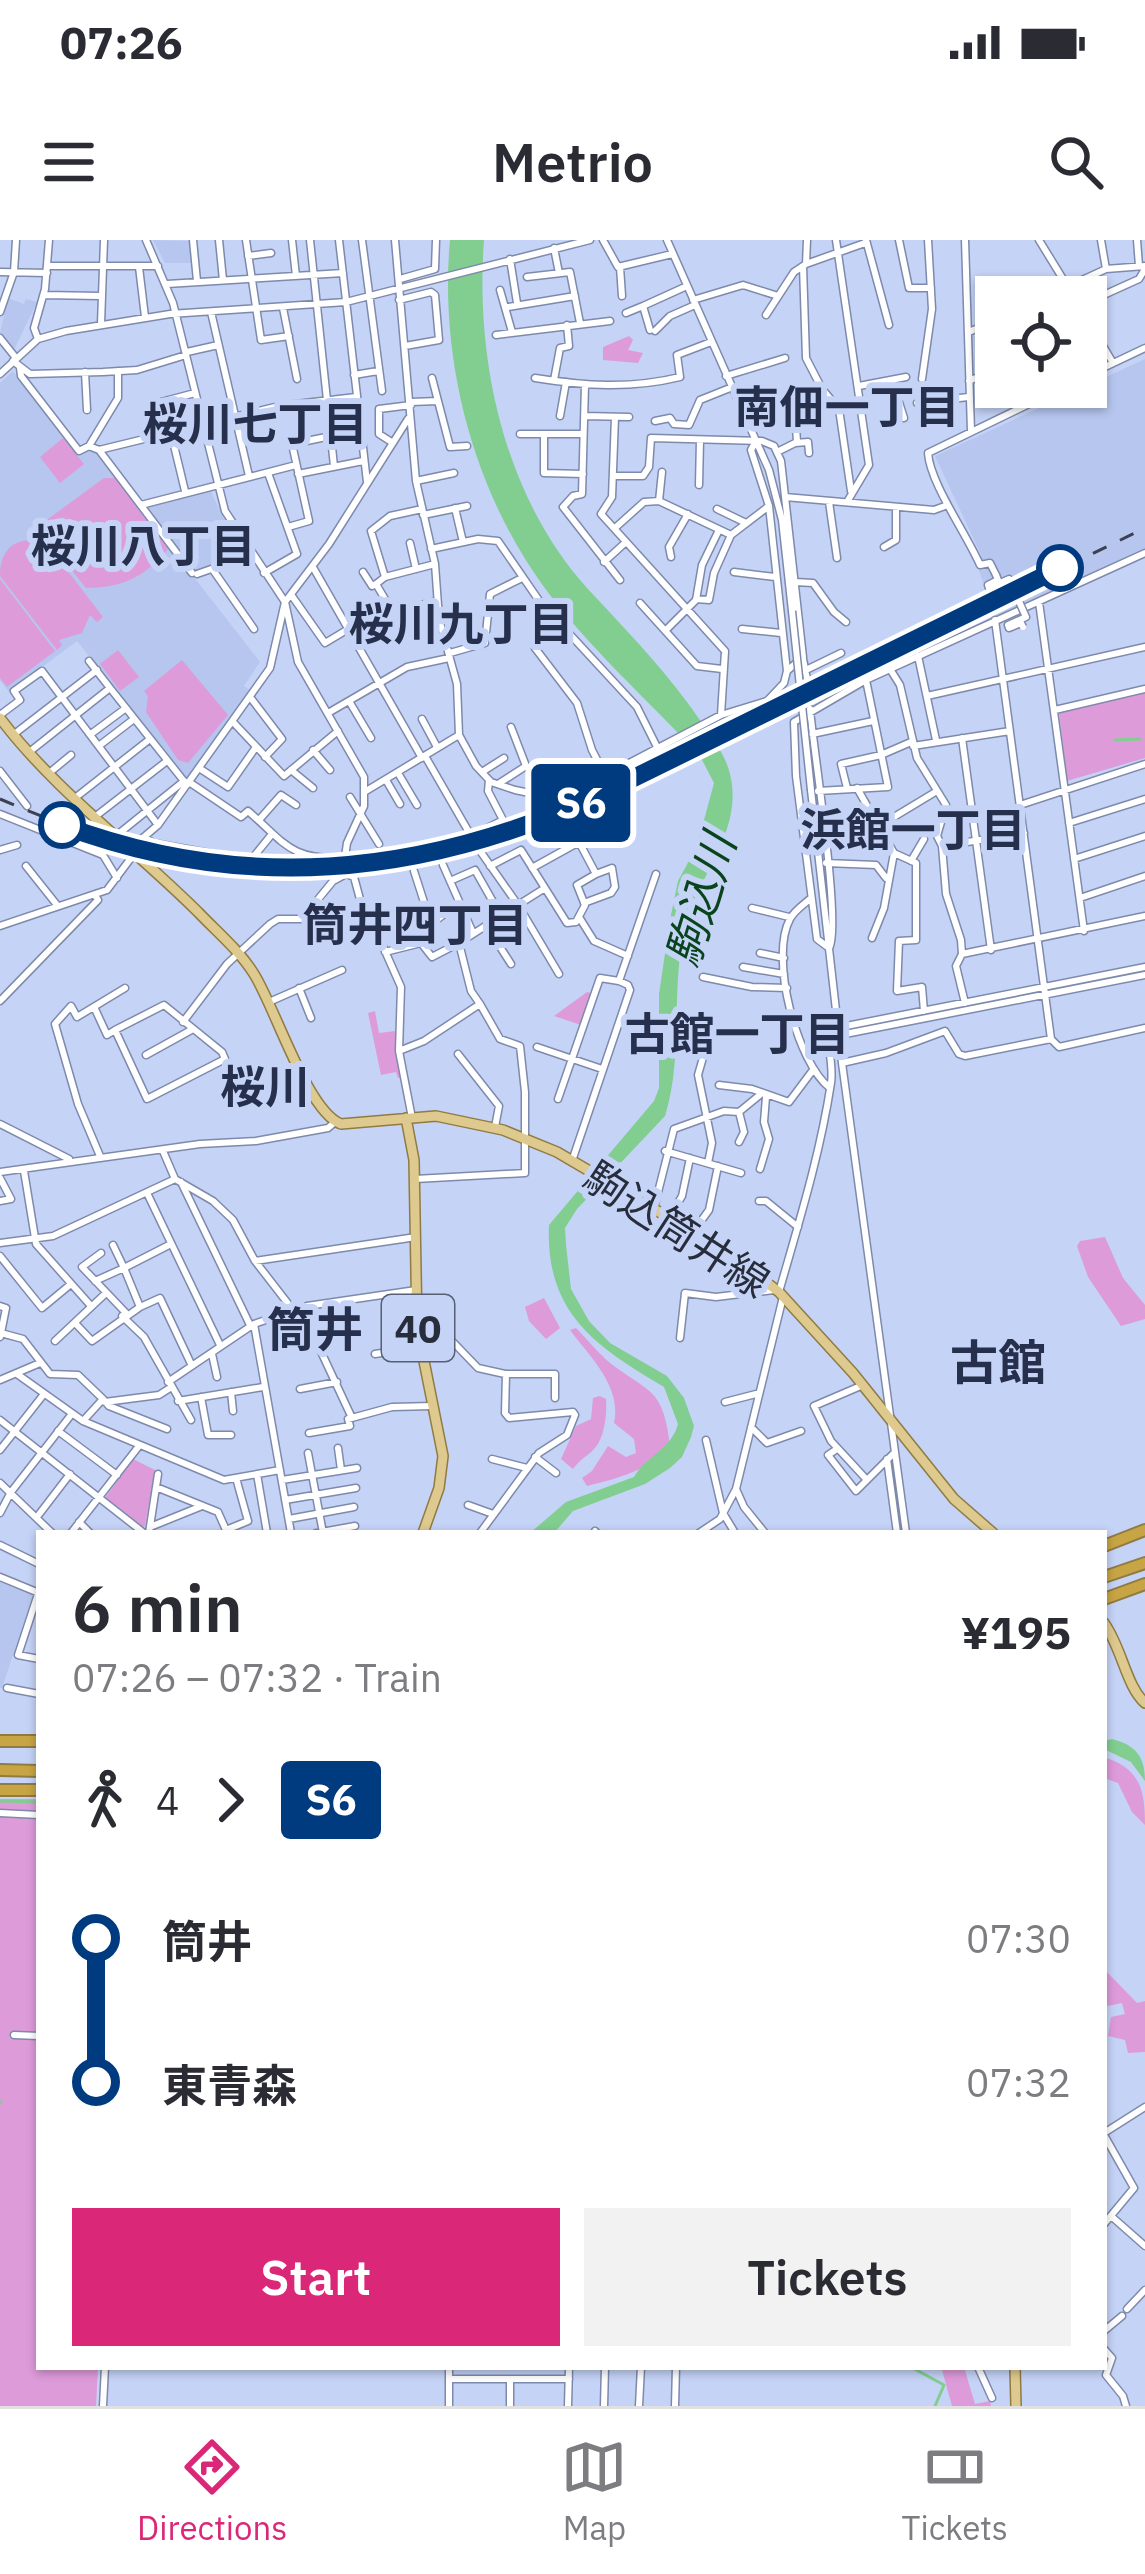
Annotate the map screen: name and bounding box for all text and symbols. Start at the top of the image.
text: 07:26 [60,13,183,71]
text: Metrio [492,127,653,197]
icon: menu [36,129,102,195]
icon: search [1043,129,1109,195]
map controls [975,276,1107,408]
button: locate [975,276,1107,408]
district label: 南佃一丁目 [734,377,960,435]
district label: 桜川七丁目 [142,394,368,452]
district label: 桜川八丁目 [30,516,256,574]
unlabelled marker [1038,546,1082,590]
district label: 桜川九丁目 [348,594,574,652]
line badge: S6 [527,764,635,842]
text: S6 [555,775,607,830]
district label: 浜館一丁目 [800,800,1026,858]
unlabelled marker [40,803,84,847]
water label: 駒込川 [653,823,749,973]
district label: 筒井四丁目 [302,895,528,953]
district label: 古館一丁目 [624,1004,850,1062]
district label: 桜川 [220,1057,310,1115]
street label: 駒込筒井線 [574,1149,780,1309]
road number: 40 [382,1295,454,1361]
district label: 筒井 [267,1298,363,1360]
district label: 古館 [950,1331,1046,1393]
text: 6 min [72,1564,243,1650]
text: ¥195 [961,1603,1071,1661]
text: 07:26 – 07:32 · Train [72,1652,442,1703]
icon: walk [72,1767,138,1833]
icon: forward [197,1767,263,1833]
text: S6 [305,1772,357,1827]
text: 4 [156,1775,179,1826]
text: 筒井 [162,1912,252,1970]
text: 07:30 [966,1913,1071,1964]
text: 東青森 [162,2056,297,2114]
text: 07:32 [966,2057,1071,2108]
button: Start [72,2208,560,2346]
button: Tickets [584,2208,1071,2346]
tab: Directions [137,2434,287,2549]
tab: Map [561,2434,627,2549]
tab: Tickets [902,2434,1008,2549]

